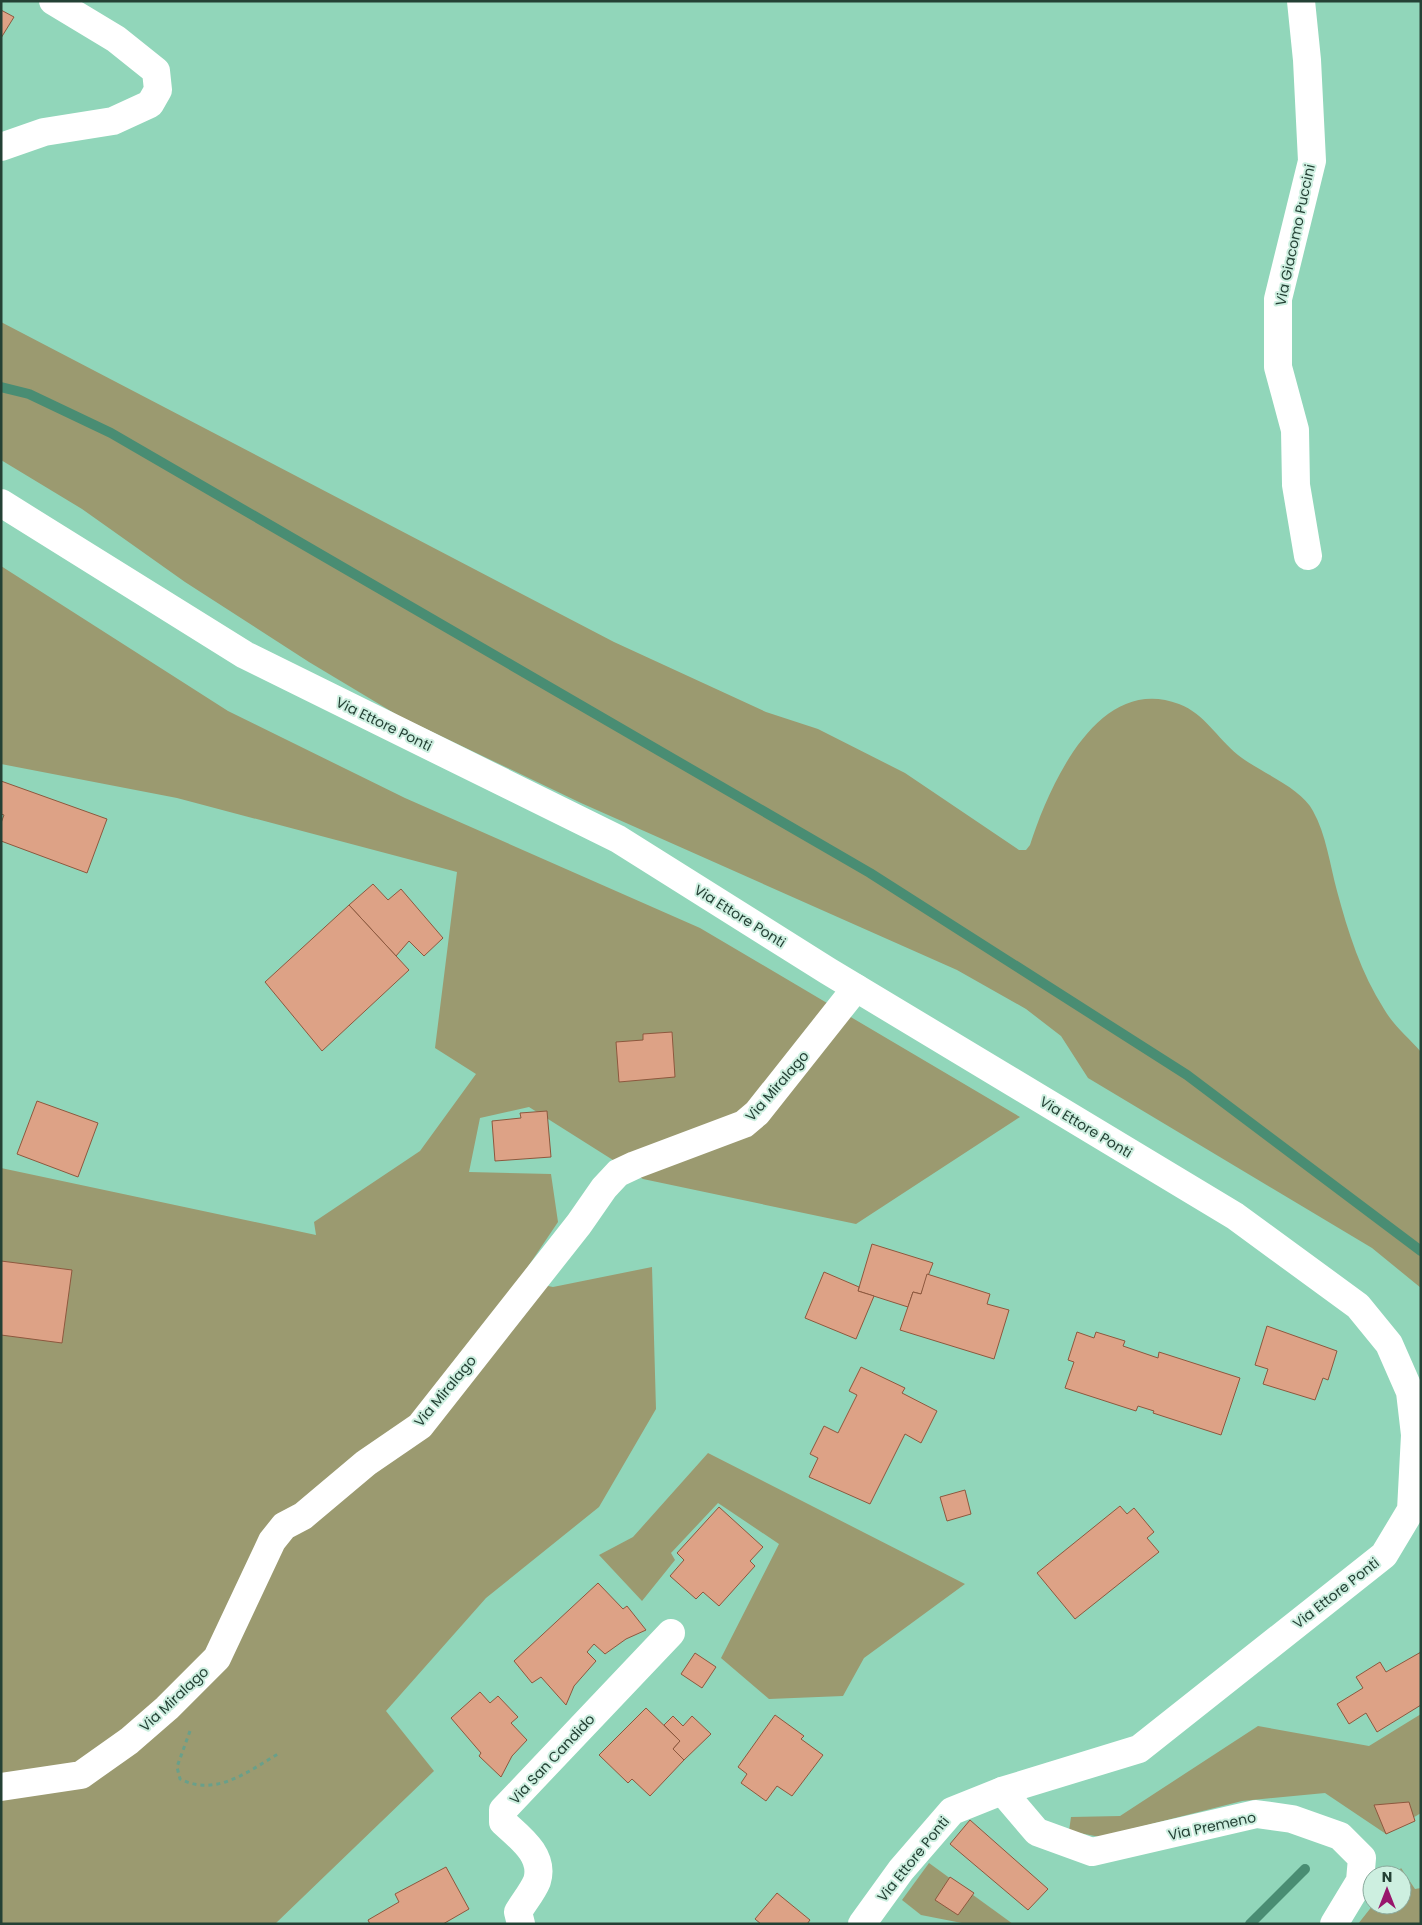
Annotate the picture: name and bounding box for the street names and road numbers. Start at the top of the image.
street label: Via Giacomo Puccini [1270,162,1320,308]
street label: Via Ettore Ponti [333,692,435,756]
street label: Via Ettore Ponti [690,880,790,952]
street label: Via Miralago [741,1046,813,1126]
street label: Via Ettore Ponti [1036,1091,1136,1163]
street label: Via Miralago [409,1351,481,1431]
street label: Via Ettore Ponti [1289,1553,1383,1633]
street label: Via Miralago [135,1662,213,1736]
street label: Via San Candido [505,1709,599,1809]
street label: Via Premeno [1166,1807,1258,1845]
street label: Via Ettore Ponti [872,1812,954,1906]

